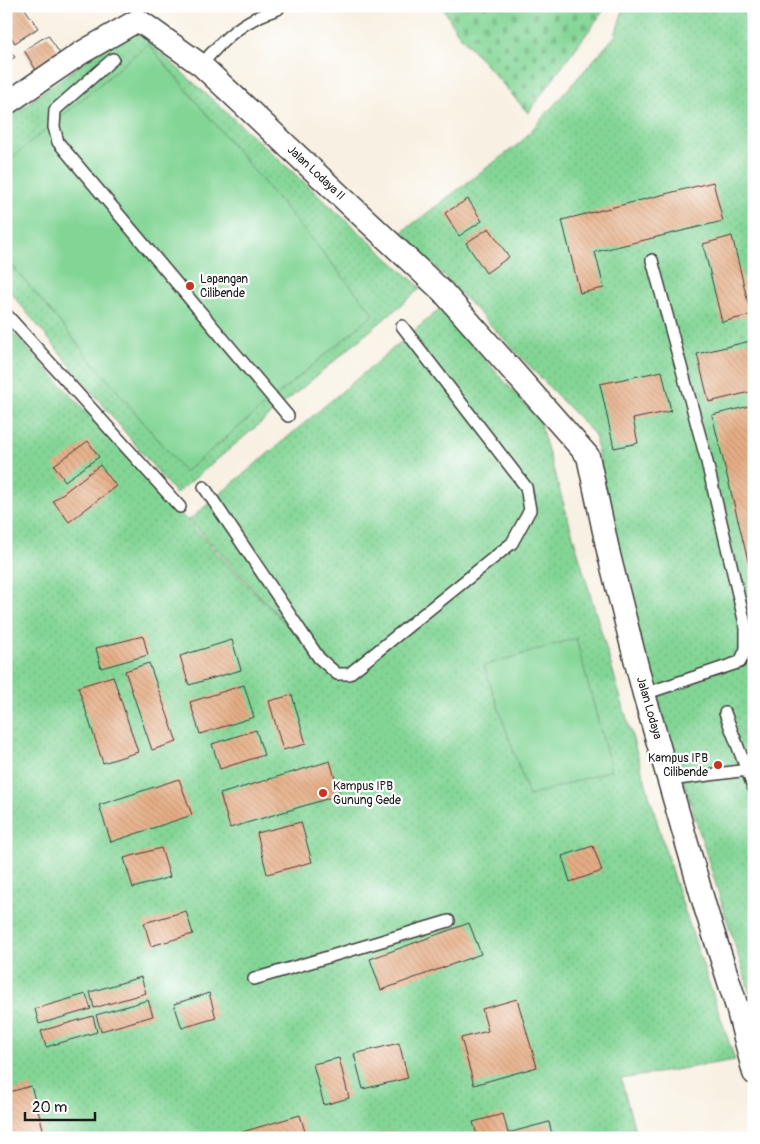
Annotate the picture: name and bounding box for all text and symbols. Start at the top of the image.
street label: Jalan Lodaya II [284,142,348,204]
place label: Lapangan Cilibende [200,272,248,301]
marker: Lapangan Cilibende [184,280,196,292]
street label: Jalan Lodaya [633,675,665,741]
place label: Kampus IPB Cilibende [648,751,708,780]
marker: Kampus IPB Cilibende [712,759,724,771]
place label: Kampus IPB Gunung Gede [333,779,401,808]
marker: Kampus IPB Gunung Gede [317,787,329,799]
scale bar [25,1089,95,1121]
text: 20 m [32,1098,67,1117]

